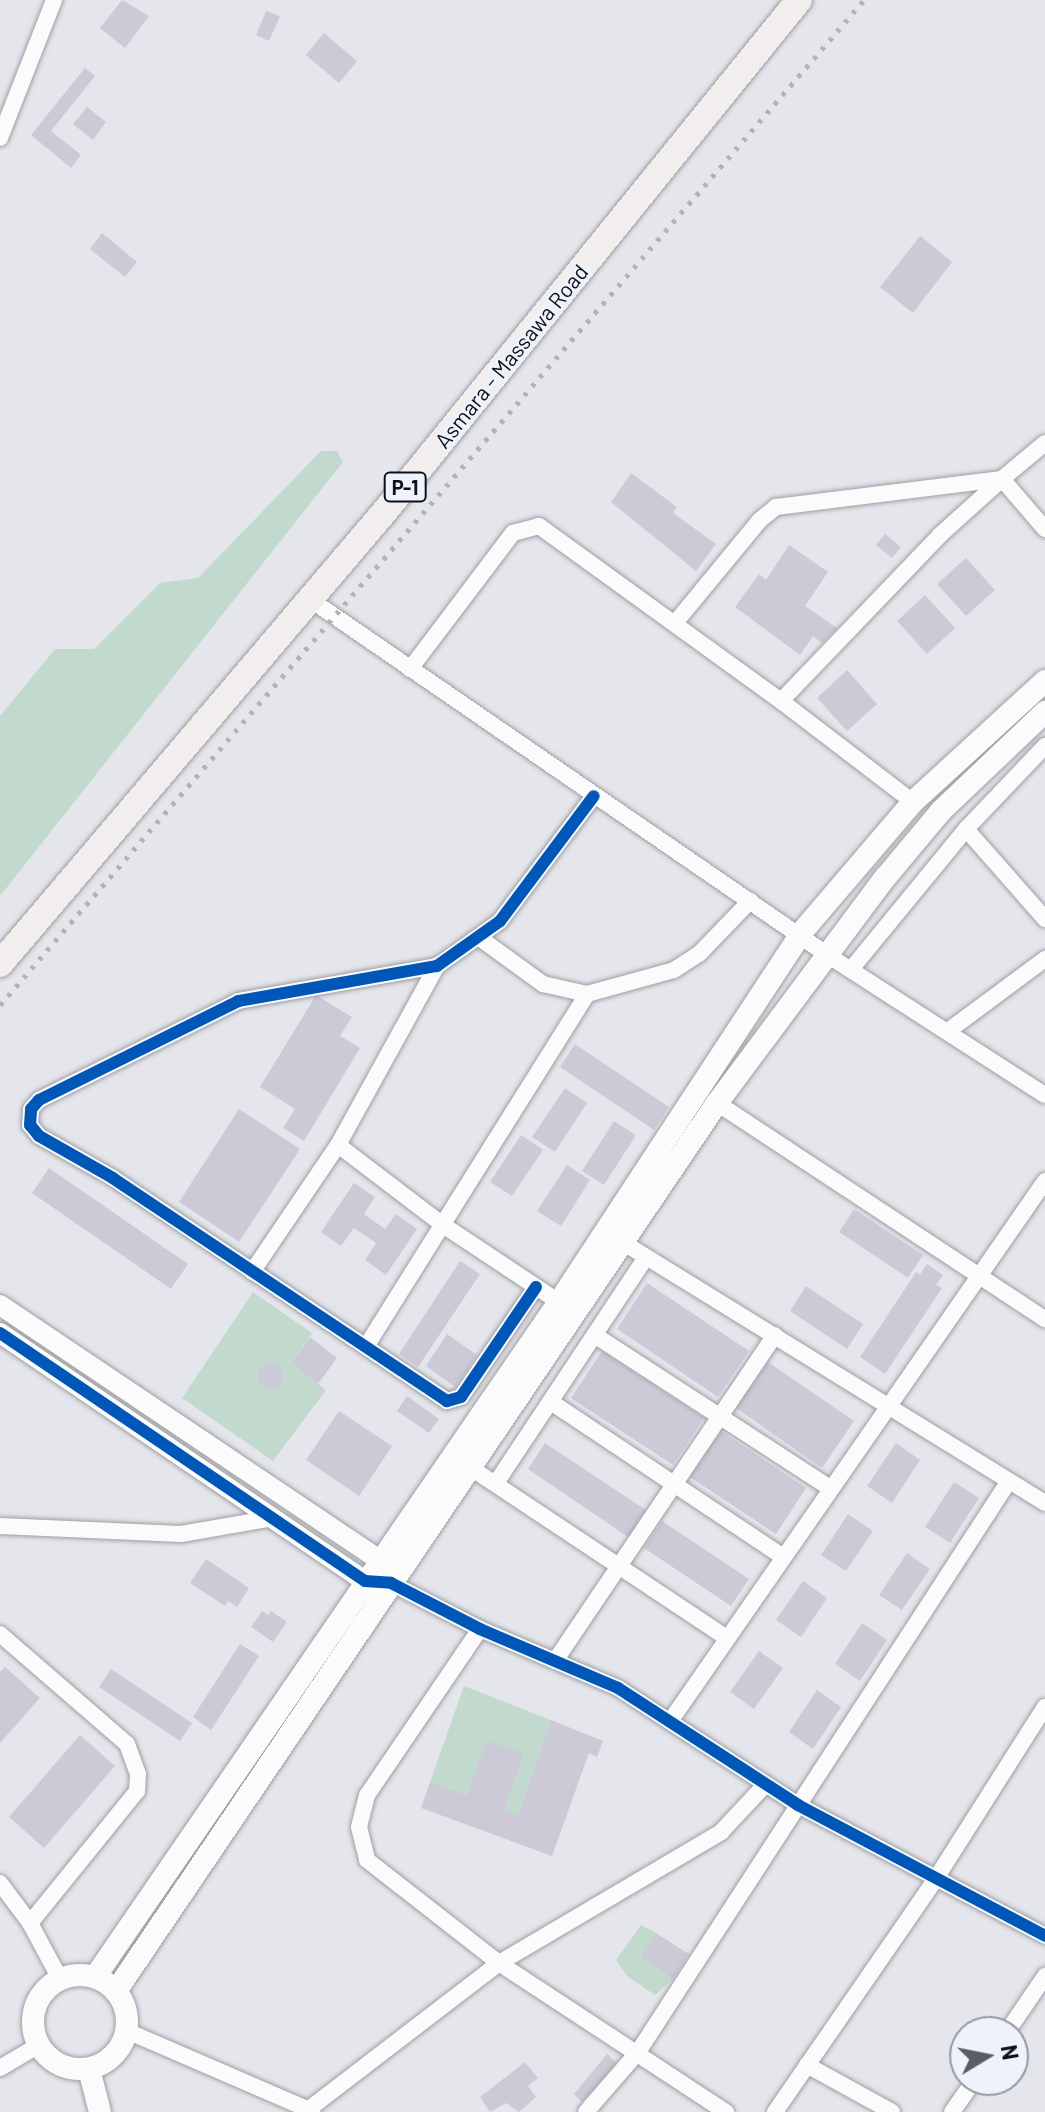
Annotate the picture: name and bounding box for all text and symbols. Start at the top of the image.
street label: Asmara - Massawa Road [429,259,593,453]
road number: P-1 [383,471,427,503]
north arrow [949,2016,1029,2096]
text: N [997,2043,1025,2062]

